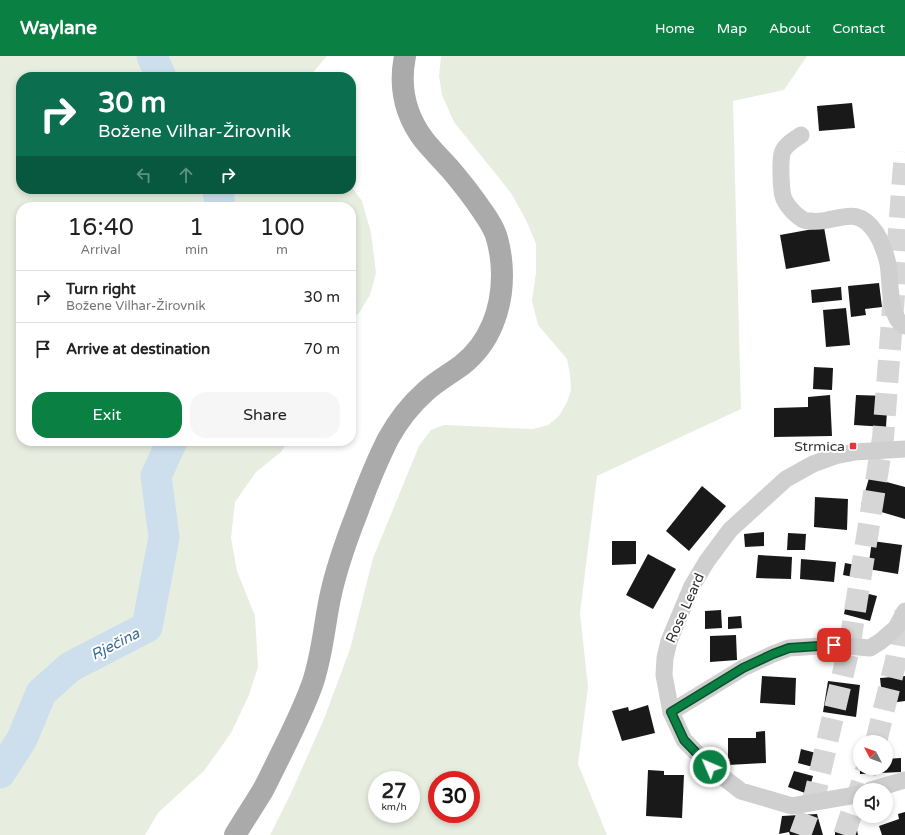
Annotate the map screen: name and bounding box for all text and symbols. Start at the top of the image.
text: Waylane [20,17,97,39]
text: Home [655,20,695,37]
text: Map [717,20,747,37]
text: About [769,20,811,37]
text: Contact [833,20,885,37]
text: 30 m [98,86,166,120]
icon: right [32,88,84,140]
text: Božene Vilhar-Žirovnik [98,120,291,142]
icon: left [133,164,155,186]
icon: ahead [175,164,197,186]
icon: right [217,164,239,186]
text: 16:40 [67,213,134,242]
text: 1 [189,213,204,242]
text: 100 [259,213,305,242]
text: Arrival [80,242,121,258]
text: min [185,242,208,258]
text: m [276,242,288,258]
text: Turn right [66,280,136,298]
icon: right [32,286,54,308]
text: 30 m [303,288,340,306]
text: Božene Vilhar-Žirovnik [66,298,205,314]
icon: arrive [32,338,54,360]
text: Arrive at destination [66,340,210,358]
text: 70 m [303,340,340,358]
button: Exit [32,392,182,438]
button: Share [190,392,340,438]
place label: Strmica [794,438,845,455]
marker: Strmica [848,441,858,451]
street label: Rose Leard [662,570,708,646]
water label: Rječina [88,624,143,664]
pin [817,628,851,662]
icon: arrive [823,634,845,656]
north arrow [853,735,893,775]
map controls [853,735,893,823]
position arrow [689,746,731,788]
speed limit sign: 30 [428,771,480,823]
text: 27 [381,780,407,804]
button: sound [853,783,893,823]
text: km/h [381,801,407,813]

